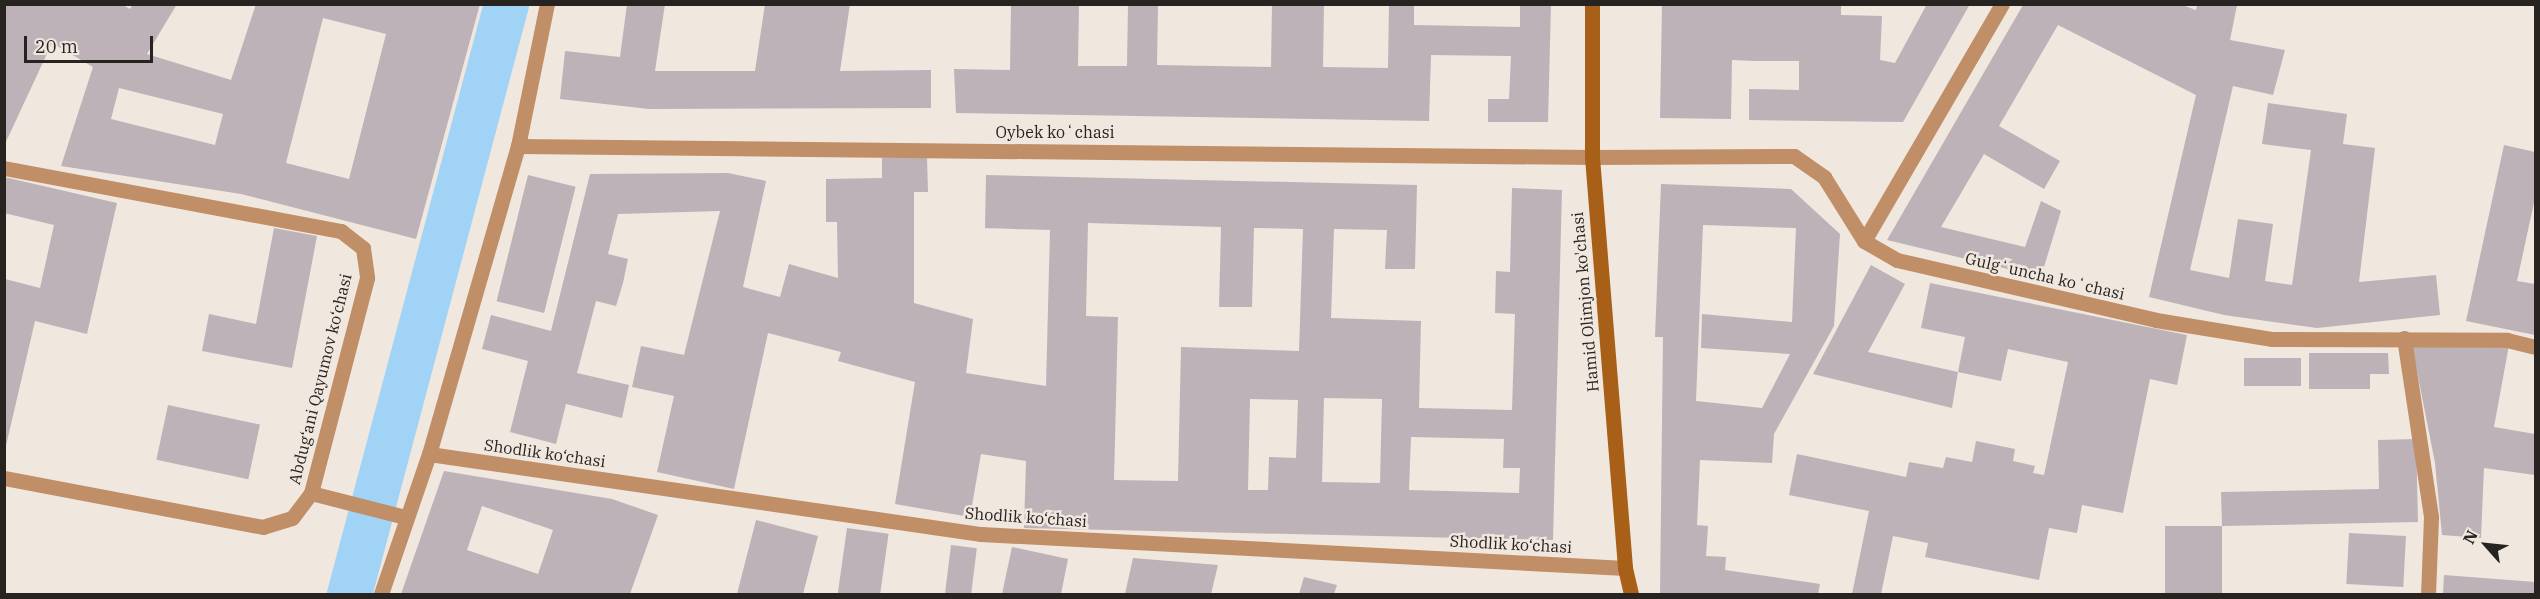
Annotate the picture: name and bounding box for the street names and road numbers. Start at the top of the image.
street label: Oybek koʻchasi [995,122,1115,142]
street label: Hamid Olimjon ko'chasi [1568,211,1602,393]
street label: Gulgʻuncha koʻchasi [1963,248,2127,304]
street label: Abdug‘ani Qayumov ko‘chasi [284,272,356,486]
street label: Shodlik ko‘chasi [483,435,607,471]
street label: Shodlik ko‘chasi [964,503,1088,531]
street label: Shodlik ko‘chasi [1449,531,1573,557]

